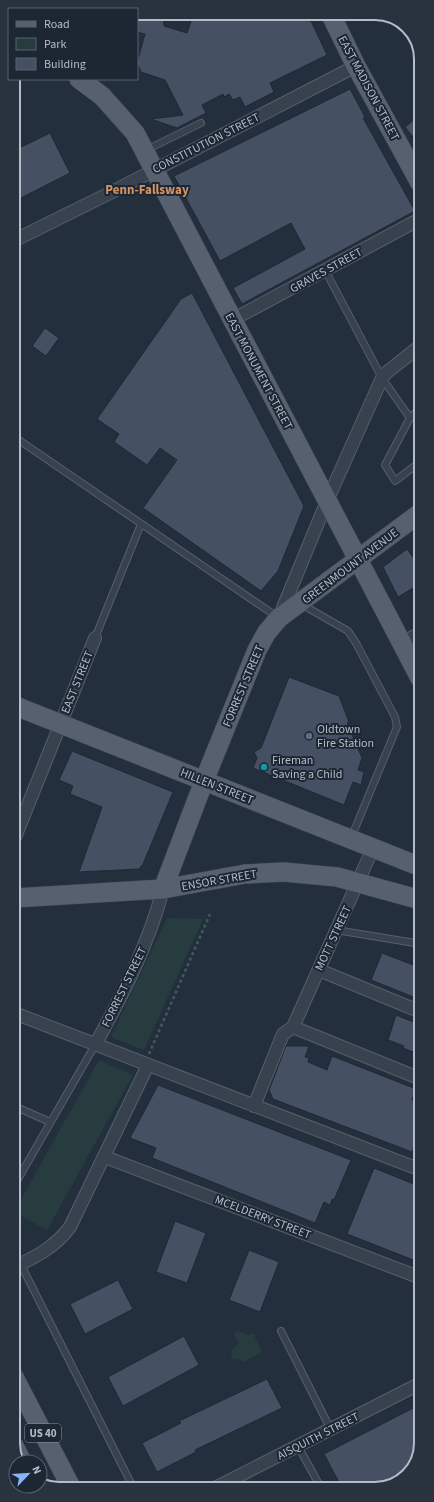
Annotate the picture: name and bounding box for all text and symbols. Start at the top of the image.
legend [8,8,138,80]
text: Road [44,16,70,33]
street label: EAST MADISON STREET [334,33,404,144]
text: Park [44,36,66,53]
text: Building [44,56,86,73]
street label: CONSTITUTION STREET [150,109,263,178]
district label: Penn-Fallsway [105,181,189,199]
street label: GRAVES STREET [287,243,366,297]
street label: EAST MONUMENT STREET [220,310,297,433]
street label: GREENMOUNT AVENUE [299,525,402,608]
street label: FORREST STREET [219,642,269,730]
street label: EAST STREET [57,648,98,716]
place label: Oldtown Fire Station [317,721,374,752]
marker: Oldtown Fire Station [304,731,314,741]
place label: Fireman Saving a Child [272,752,343,783]
marker: Fireman Saving a Child [259,762,269,772]
street label: HILLEN STREET [178,764,257,809]
street label: ENSOR STREET [180,865,259,895]
street label: MOTT STREET [311,902,356,974]
street label: FORREST STREET [98,944,151,1030]
street label: MCELDERRY STREET [212,1191,314,1244]
street label: AISQUITH STREET [274,1408,363,1464]
road number: US 40 [25,1424,61,1442]
north arrow [8,1454,48,1494]
text: N [28,1463,45,1476]

